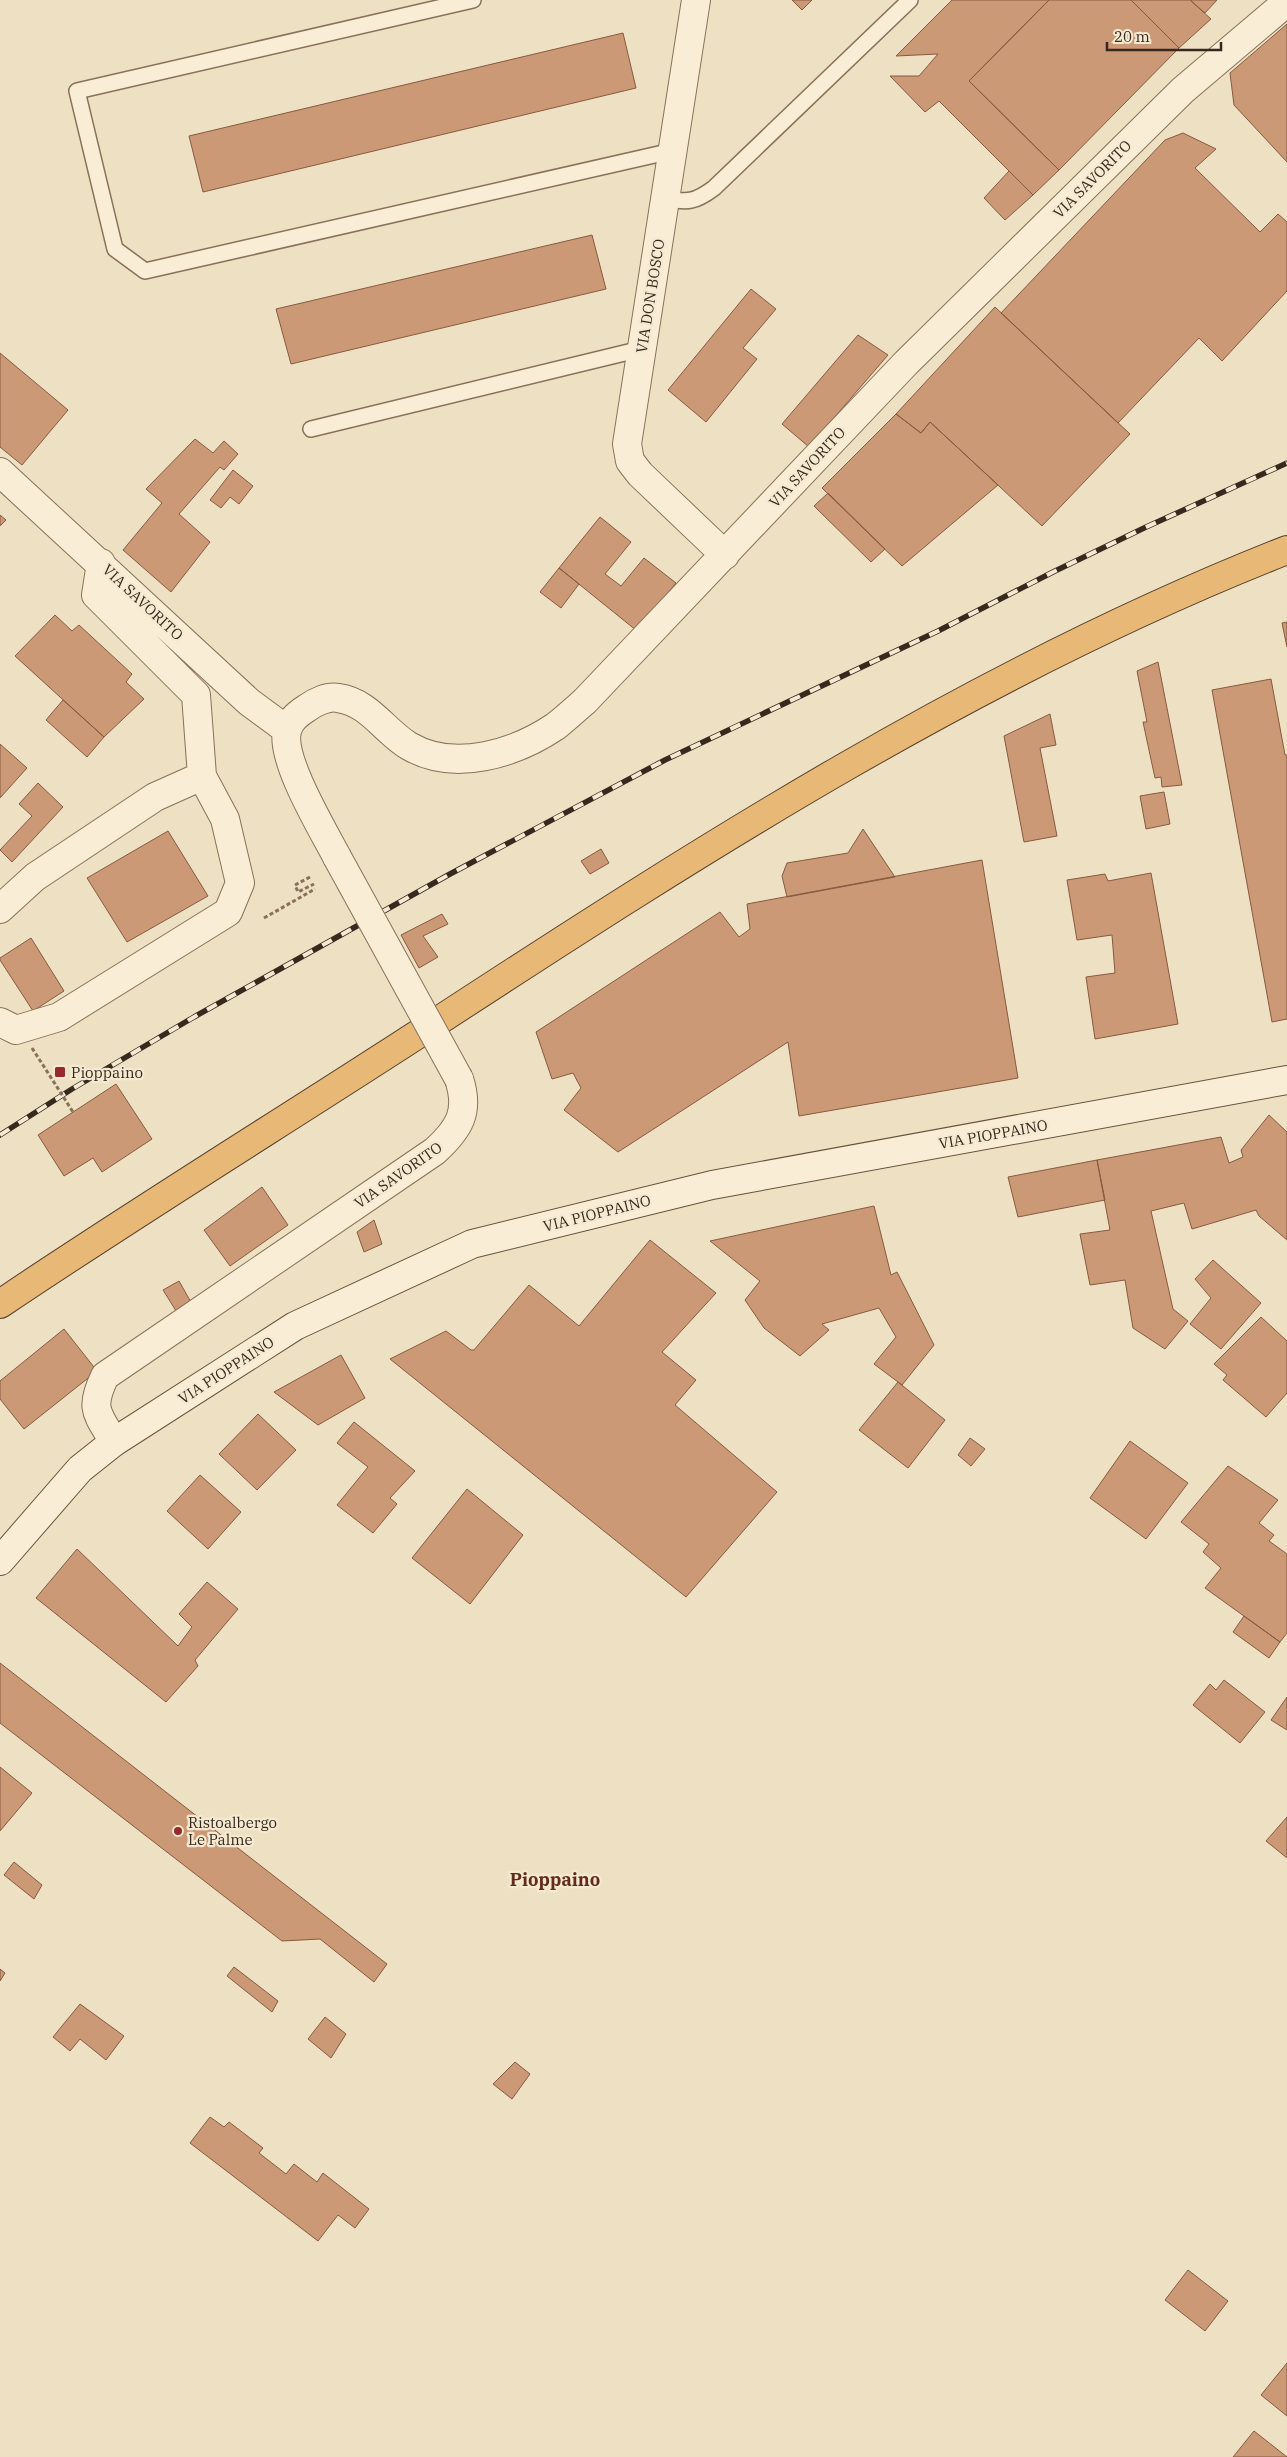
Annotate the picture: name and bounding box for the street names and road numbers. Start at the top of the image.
street label: VIA SAVORITO [1049,136,1135,222]
street label: VIA DON BOSCO [632,237,668,355]
street label: VIA SAVORITO [765,423,849,511]
street label: VIA SAVORITO [99,560,187,644]
street label: VIA PIOPPAINO [937,1115,1049,1153]
street label: VIA SAVORITO [350,1138,446,1212]
street label: VIA PIOPPAINO [541,1190,653,1236]
street label: VIA PIOPPAINO [175,1332,277,1408]

